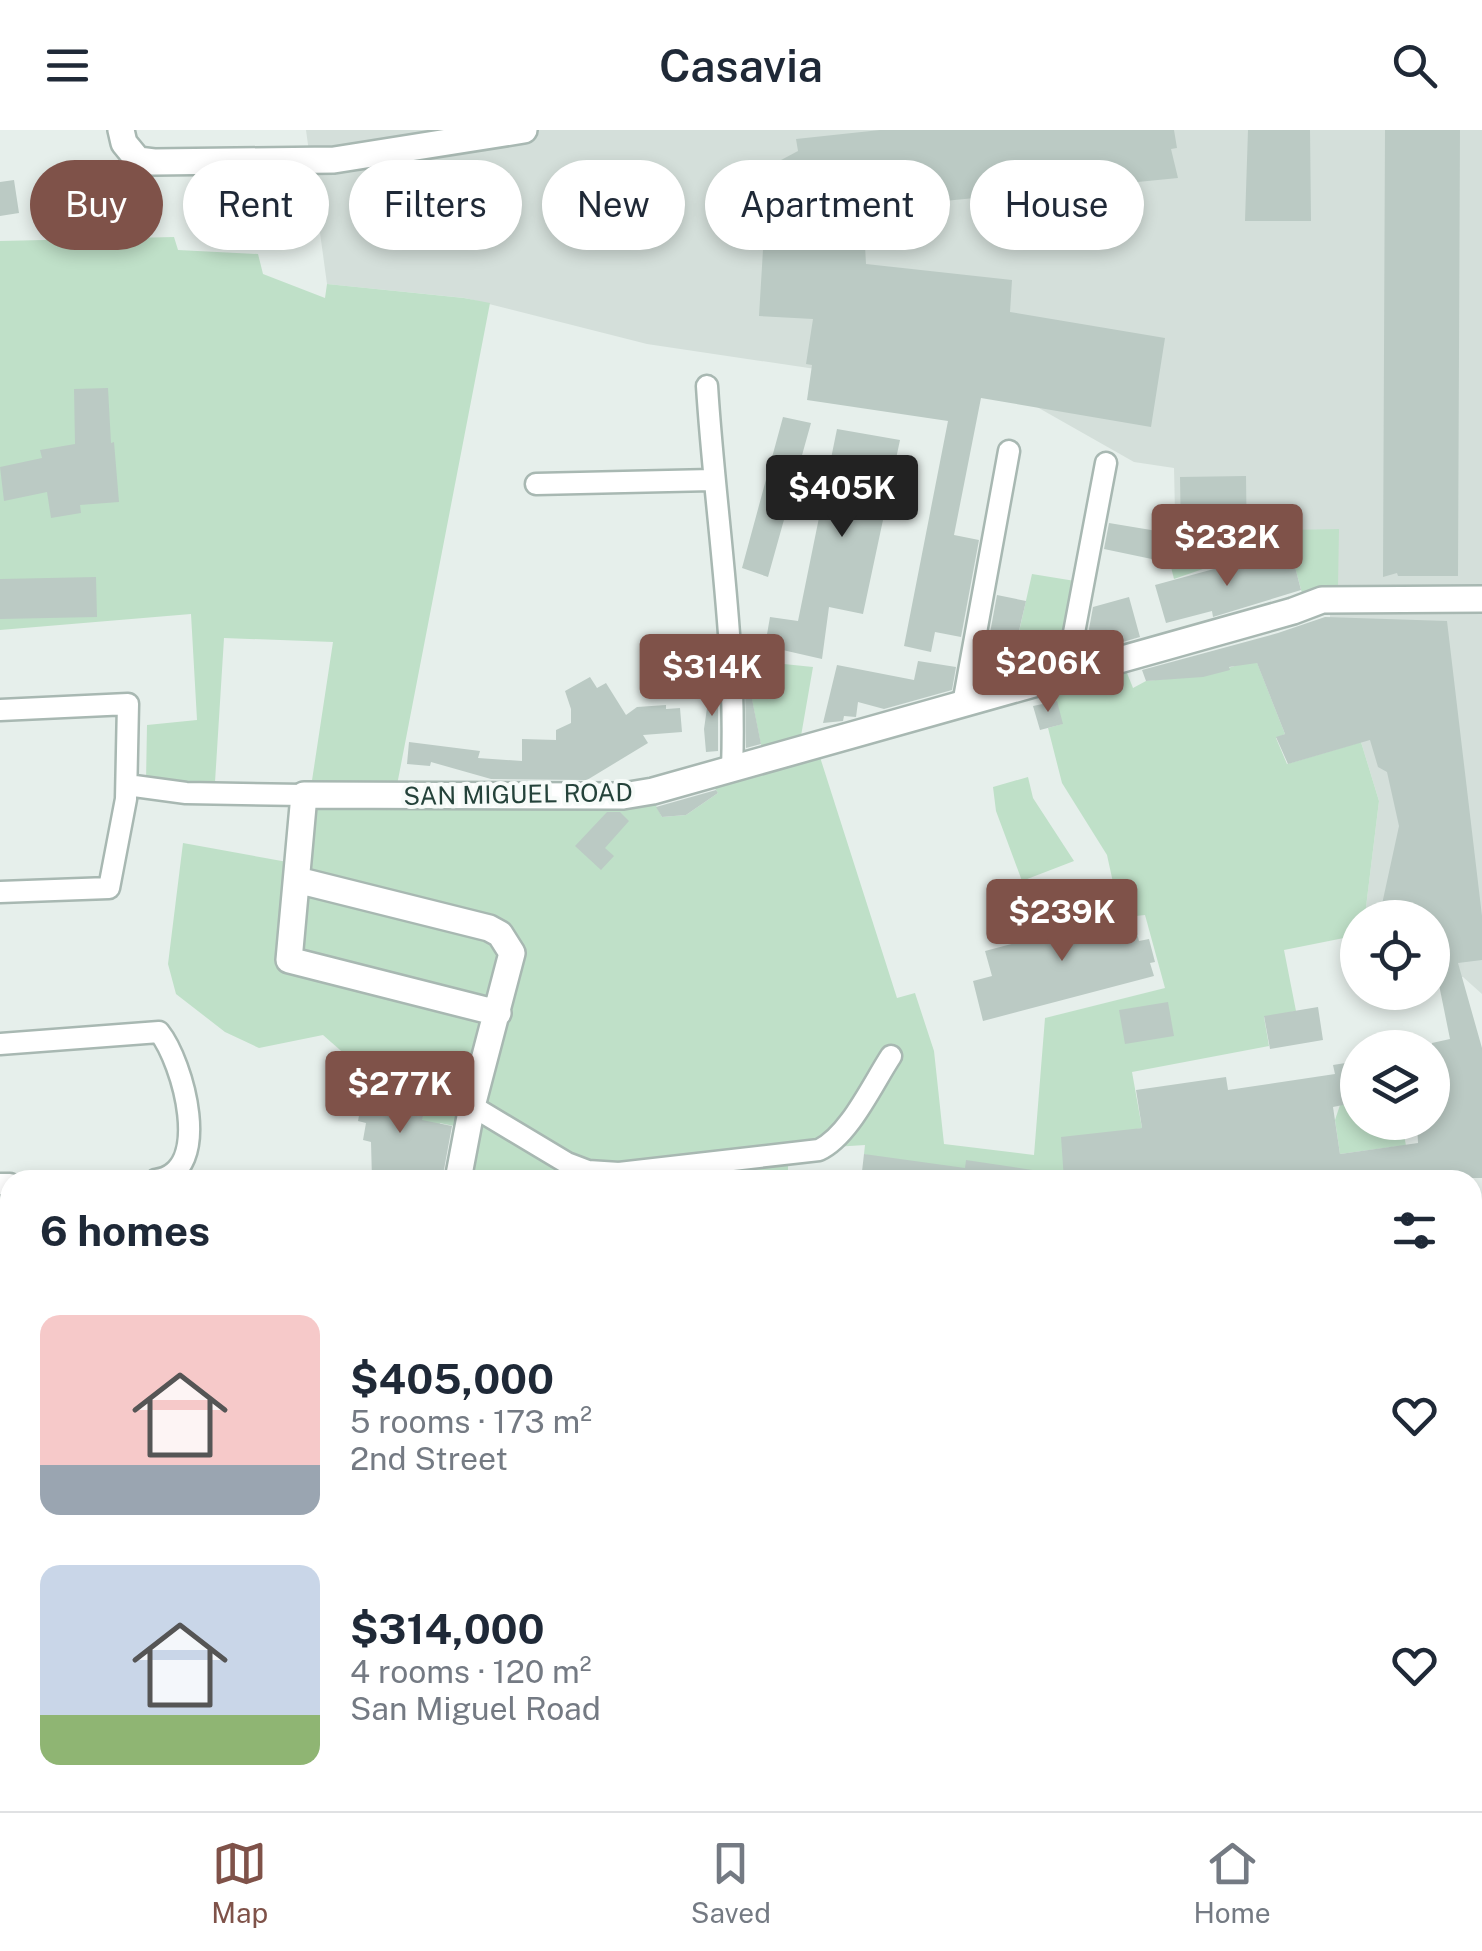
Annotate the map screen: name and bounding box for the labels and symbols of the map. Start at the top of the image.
pin: $405K [772,455,912,540]
pin: $232K [1157,504,1297,589]
pin: $206K [978,630,1118,715]
pin: $314K [642,634,782,719]
street label: SAN MIGUEL ROAD [403,777,633,811]
pin: $239K [992,879,1132,964]
pin: $277K [330,1051,470,1136]

